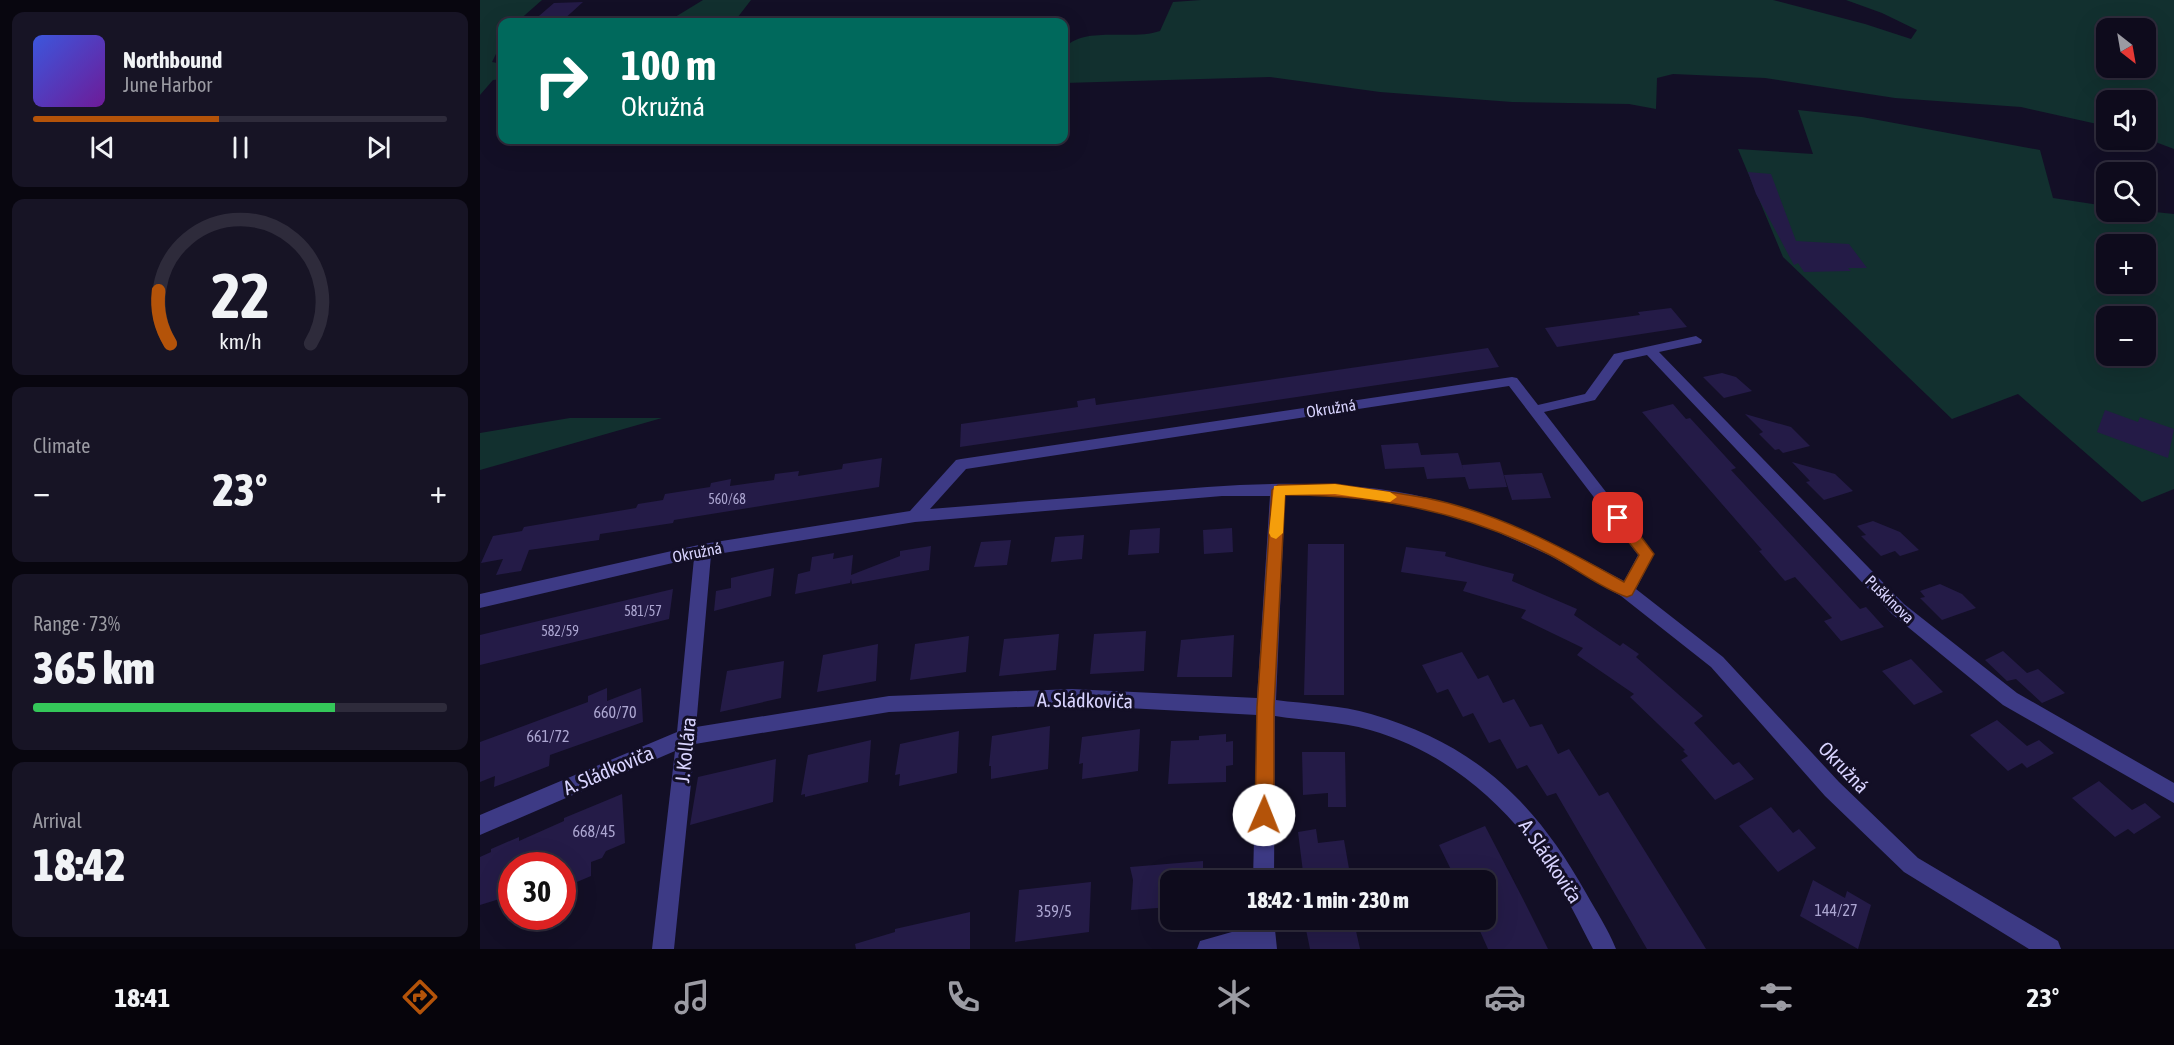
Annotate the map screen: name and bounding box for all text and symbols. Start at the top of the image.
north arrow [2096,18,2156,78]
map controls [2096,18,2156,366]
text: 100 m [621,41,716,89]
icon: right [522,42,600,120]
text: Northbound [123,47,222,73]
text: June Harbor [123,73,212,96]
button: sound [2096,90,2156,150]
text: Okružná [621,91,705,122]
icon: previous [86,131,119,164]
icon: pause [224,131,257,164]
icon: next [362,131,395,164]
button: search [2096,162,2156,222]
button: + [2096,234,2156,294]
text: 22 [211,260,269,331]
button: − [2096,306,2156,366]
text: km/h [219,330,261,355]
street label: Okružná [1305,395,1357,421]
text: Climate [33,434,90,457]
text: 23° [213,464,267,516]
text: − [33,472,50,510]
text: + [430,472,447,510]
house number: 560/68 [708,491,746,507]
pin [1592,492,1643,543]
icon: arrive [1601,501,1634,534]
street label: Okružná [671,538,723,566]
street label: Puškinova [1862,572,1918,626]
house number: 581/57 [624,603,662,619]
text: Range · 73% [33,612,120,635]
house number: 582/59 [541,623,579,639]
text: 365 km [33,642,155,694]
street label: A. Sládkoviča [1037,688,1133,712]
house number: 660/70 [593,703,637,721]
street label: J. Kollára [670,716,700,784]
house number: 661/72 [526,727,570,745]
street label: Okružná [1814,737,1874,797]
street label: A. Sládkoviča [559,741,657,799]
position arrow [1232,783,1296,847]
text: Arrival [33,809,82,832]
street label: A. Sládkoviča [1515,815,1587,907]
house number: 668/45 [572,822,616,840]
text: 18:42 [33,839,126,891]
speed limit sign: 30 [498,852,576,930]
text: 18:42 · 1 min · 230 m [1247,887,1409,913]
house number: 144/27 [1814,901,1858,919]
house number: 359/5 [1036,902,1072,920]
icon: directions [399,976,441,1018]
icon: music [671,976,713,1018]
icon: phone [942,976,984,1018]
icon: climate [1213,976,1255,1018]
icon: car [1484,976,1526,1018]
icon: filters [1755,976,1797,1018]
text: 18:41 [115,982,170,1013]
text: 23° [2026,982,2059,1013]

